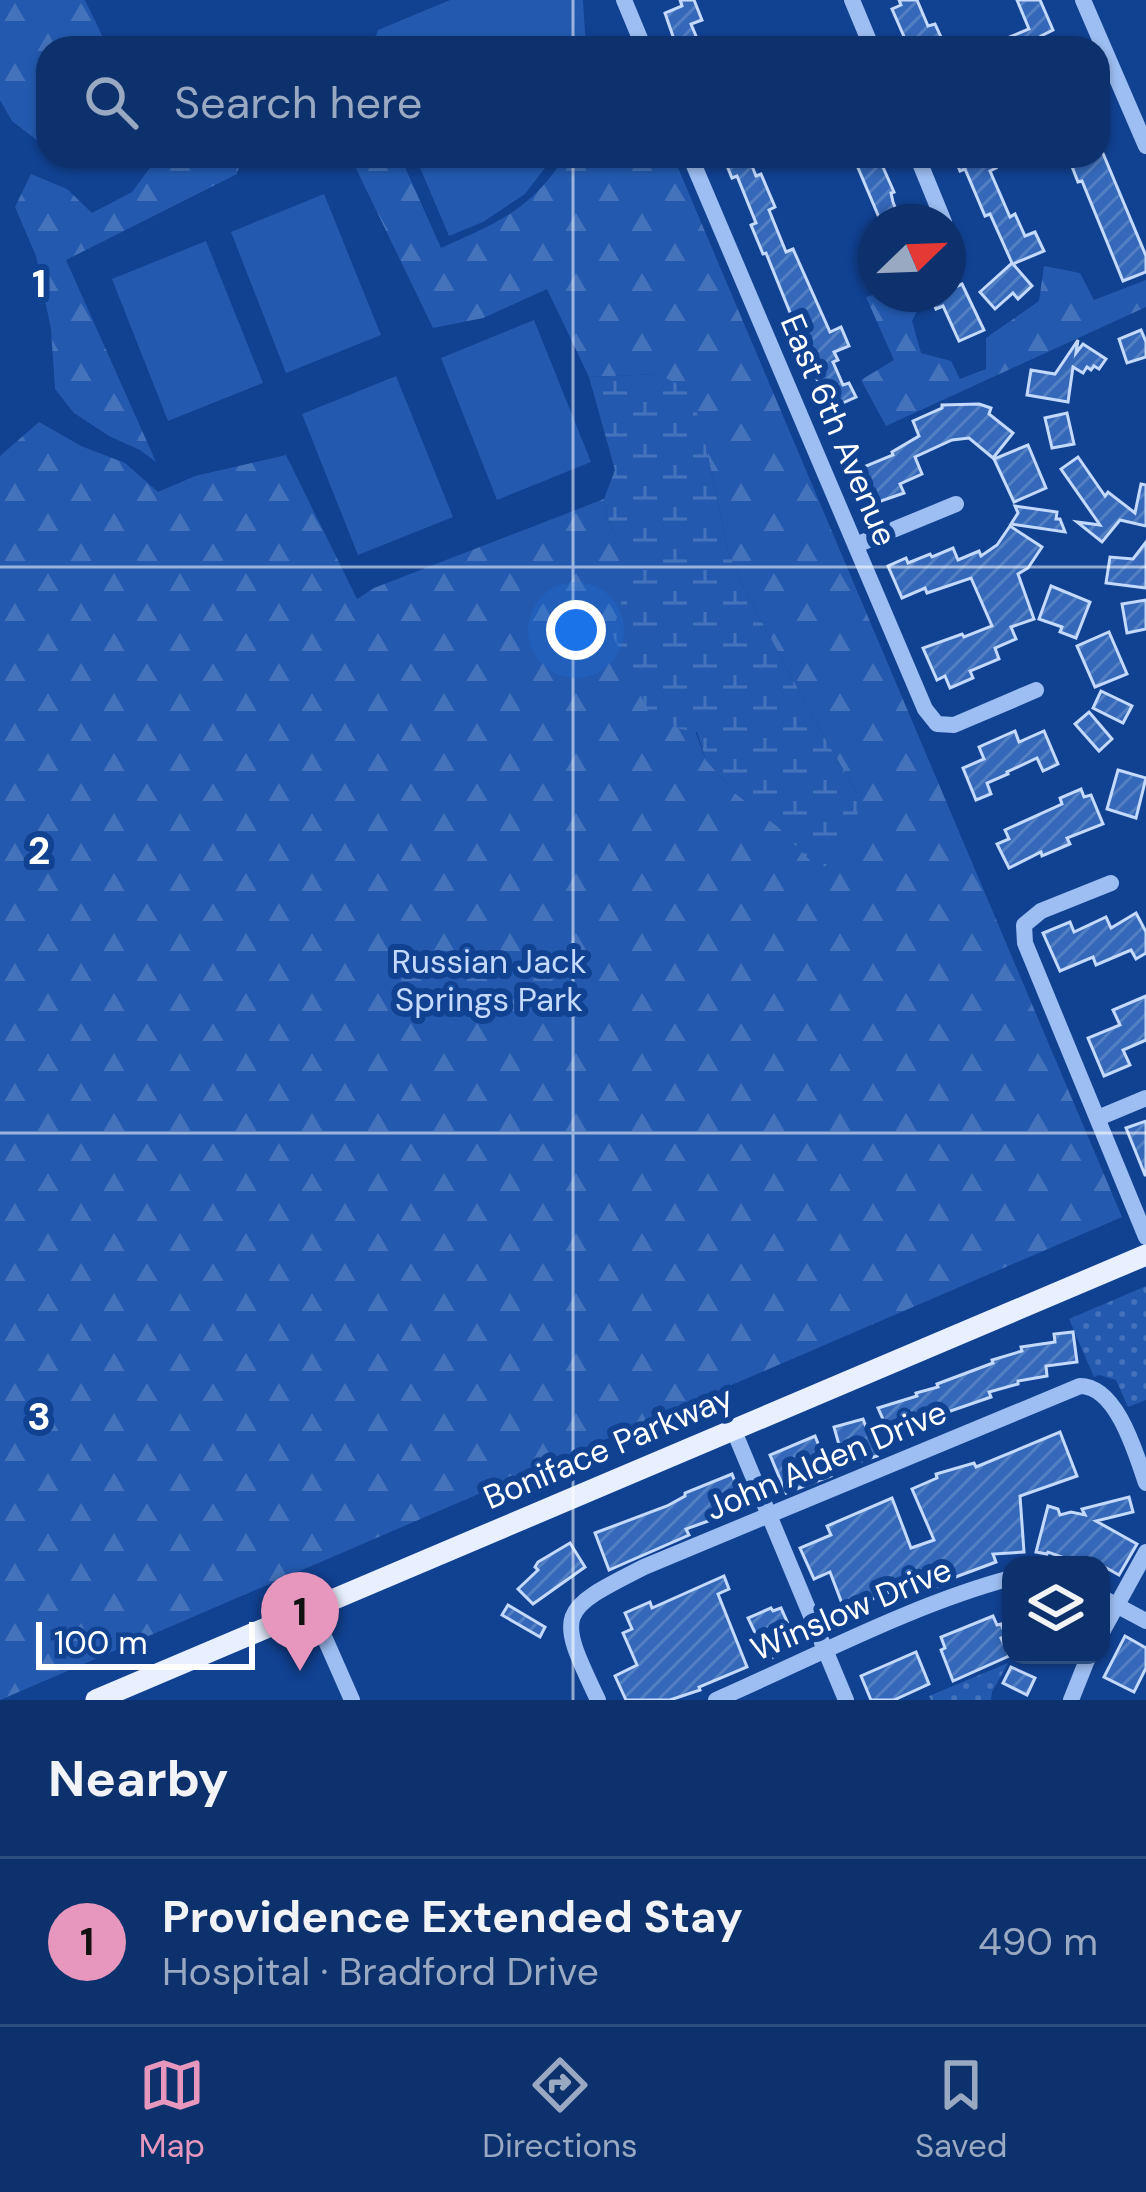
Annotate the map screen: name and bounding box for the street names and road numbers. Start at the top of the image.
street label: East 6th Avenue [771,308,907,552]
street label: Boniface Parkway [477,1375,739,1519]
street label: John Alden Drive [699,1390,953,1530]
street label: Winslow Drive [744,1547,958,1671]

